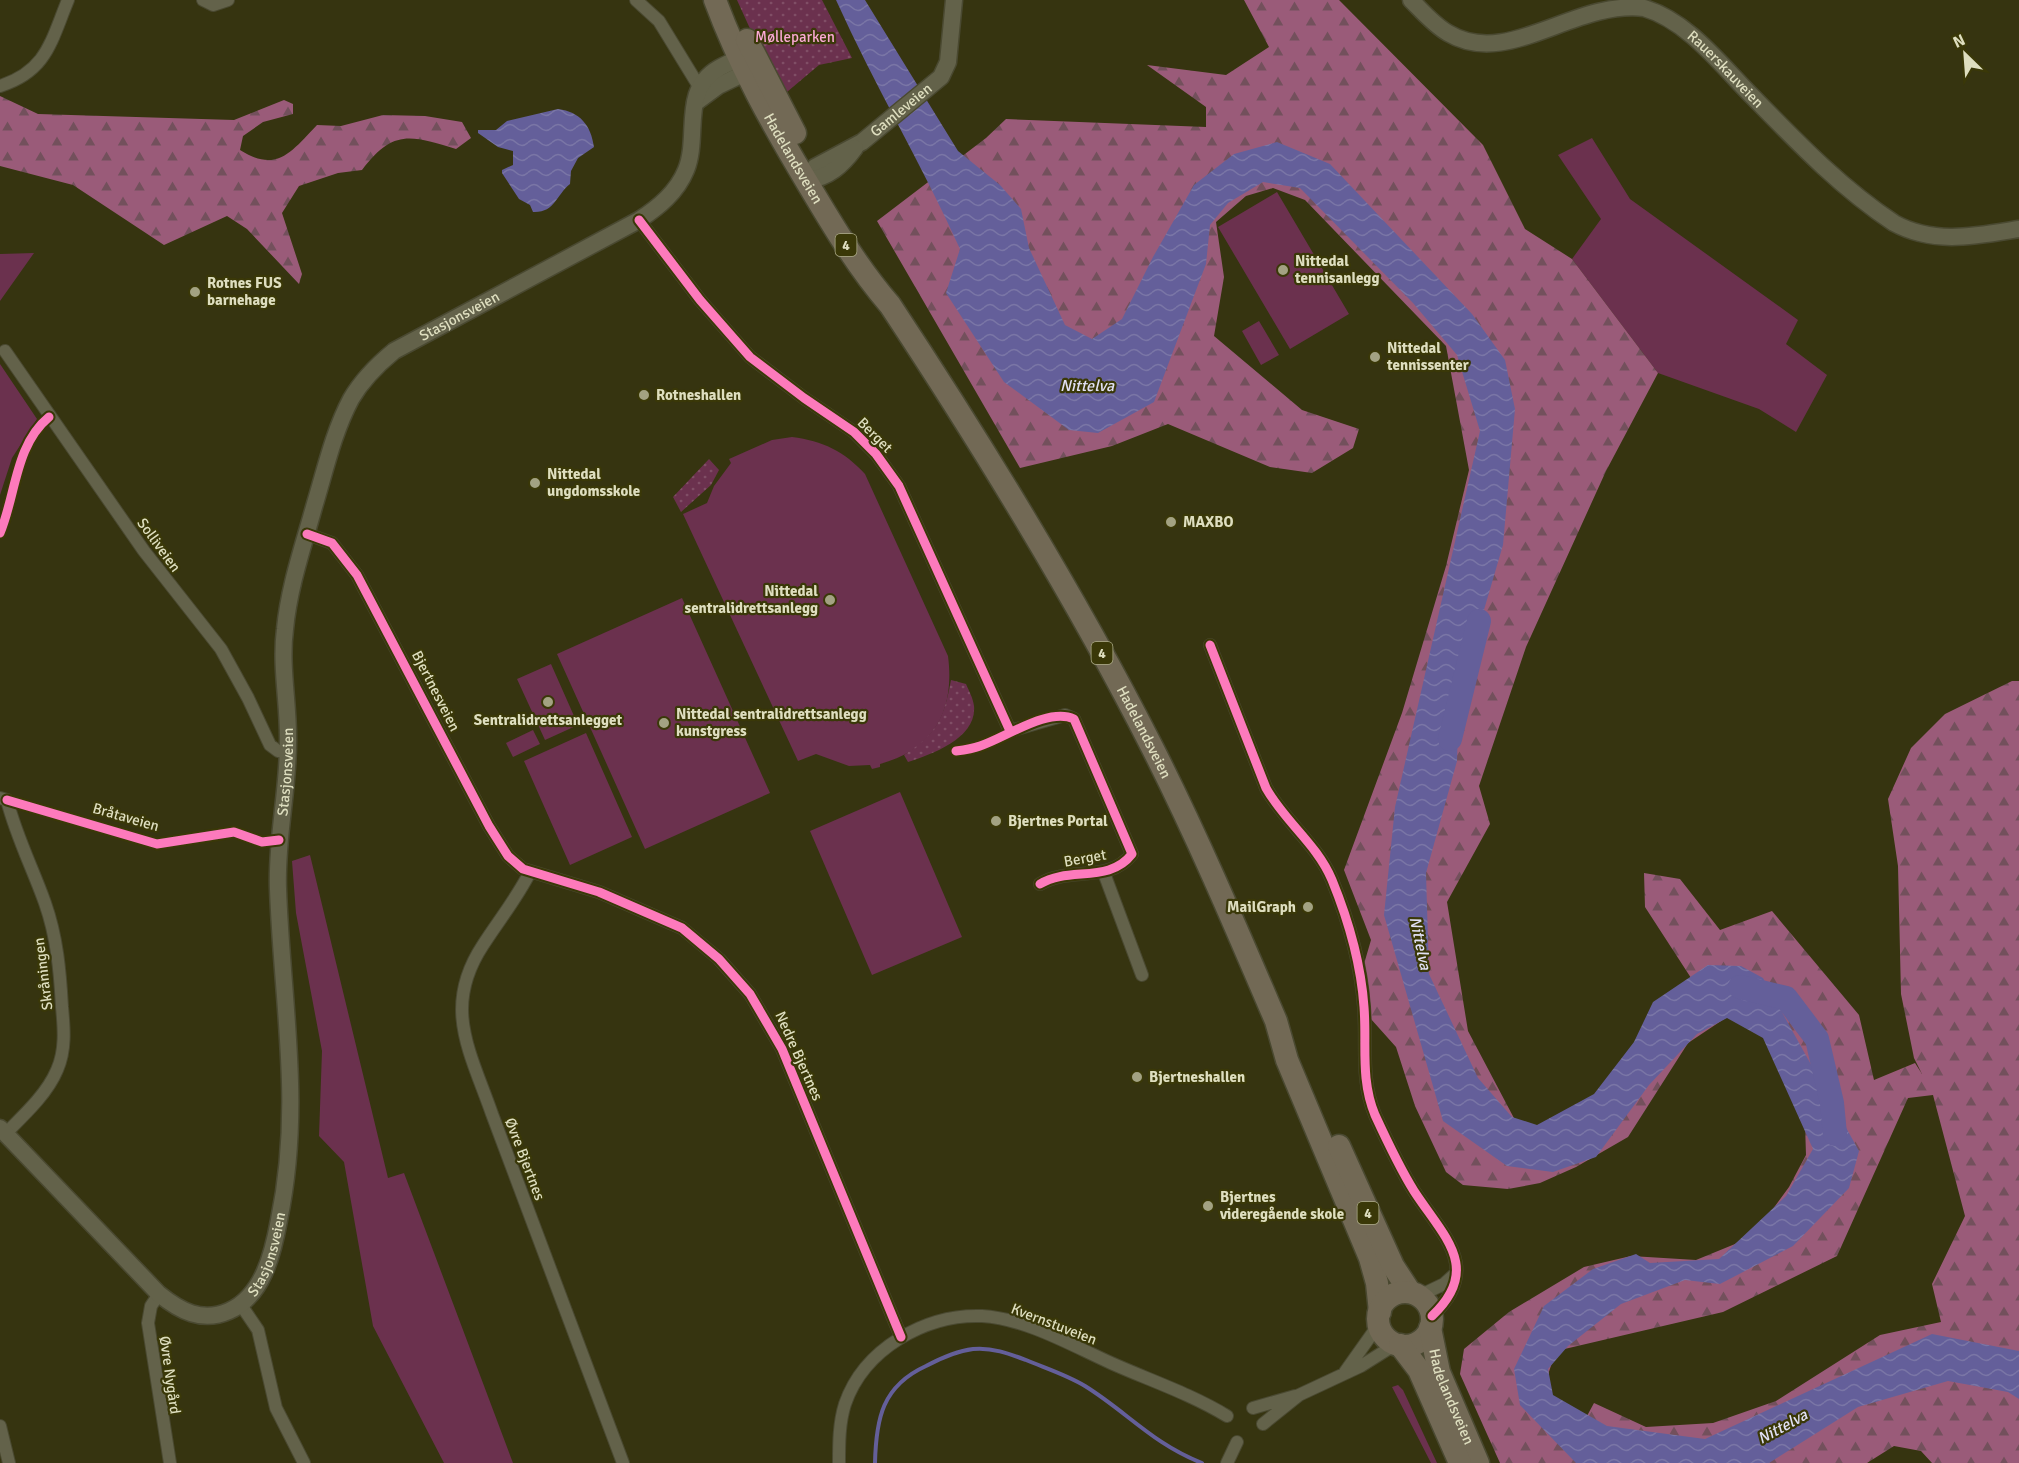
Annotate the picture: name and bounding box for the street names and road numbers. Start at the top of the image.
street label: Rauerskauveien [1684,27,1768,112]
street label: Gamleveien [867,79,936,141]
street label: Hadelandsveien [760,110,827,207]
road number: 4 [836,234,856,256]
street label: Stasjonsveien [416,287,503,345]
street label: Berget [854,414,896,456]
street label: Solliveien [133,514,185,576]
road number: 4 [1092,642,1112,664]
street label: Bjertnesveien [408,648,464,734]
street label: Hadelandsveien [1113,683,1175,781]
street label: Stasjonsveien [273,728,297,817]
street label: Bråtaveien [91,799,161,835]
street label: Berget [1062,845,1108,871]
street label: Skråningen [30,937,56,1011]
street label: Nedre Bjertnes [771,1009,827,1104]
street label: Øvre Bjertnes [501,1115,549,1203]
road number: 4 [1358,1202,1378,1224]
street label: Stasjonsveien [244,1210,289,1300]
street label: Kvernstuveien [1009,1299,1099,1349]
street label: Øvre Nygård [156,1335,184,1415]
street label: Hadelandsveien [1425,1347,1478,1447]

